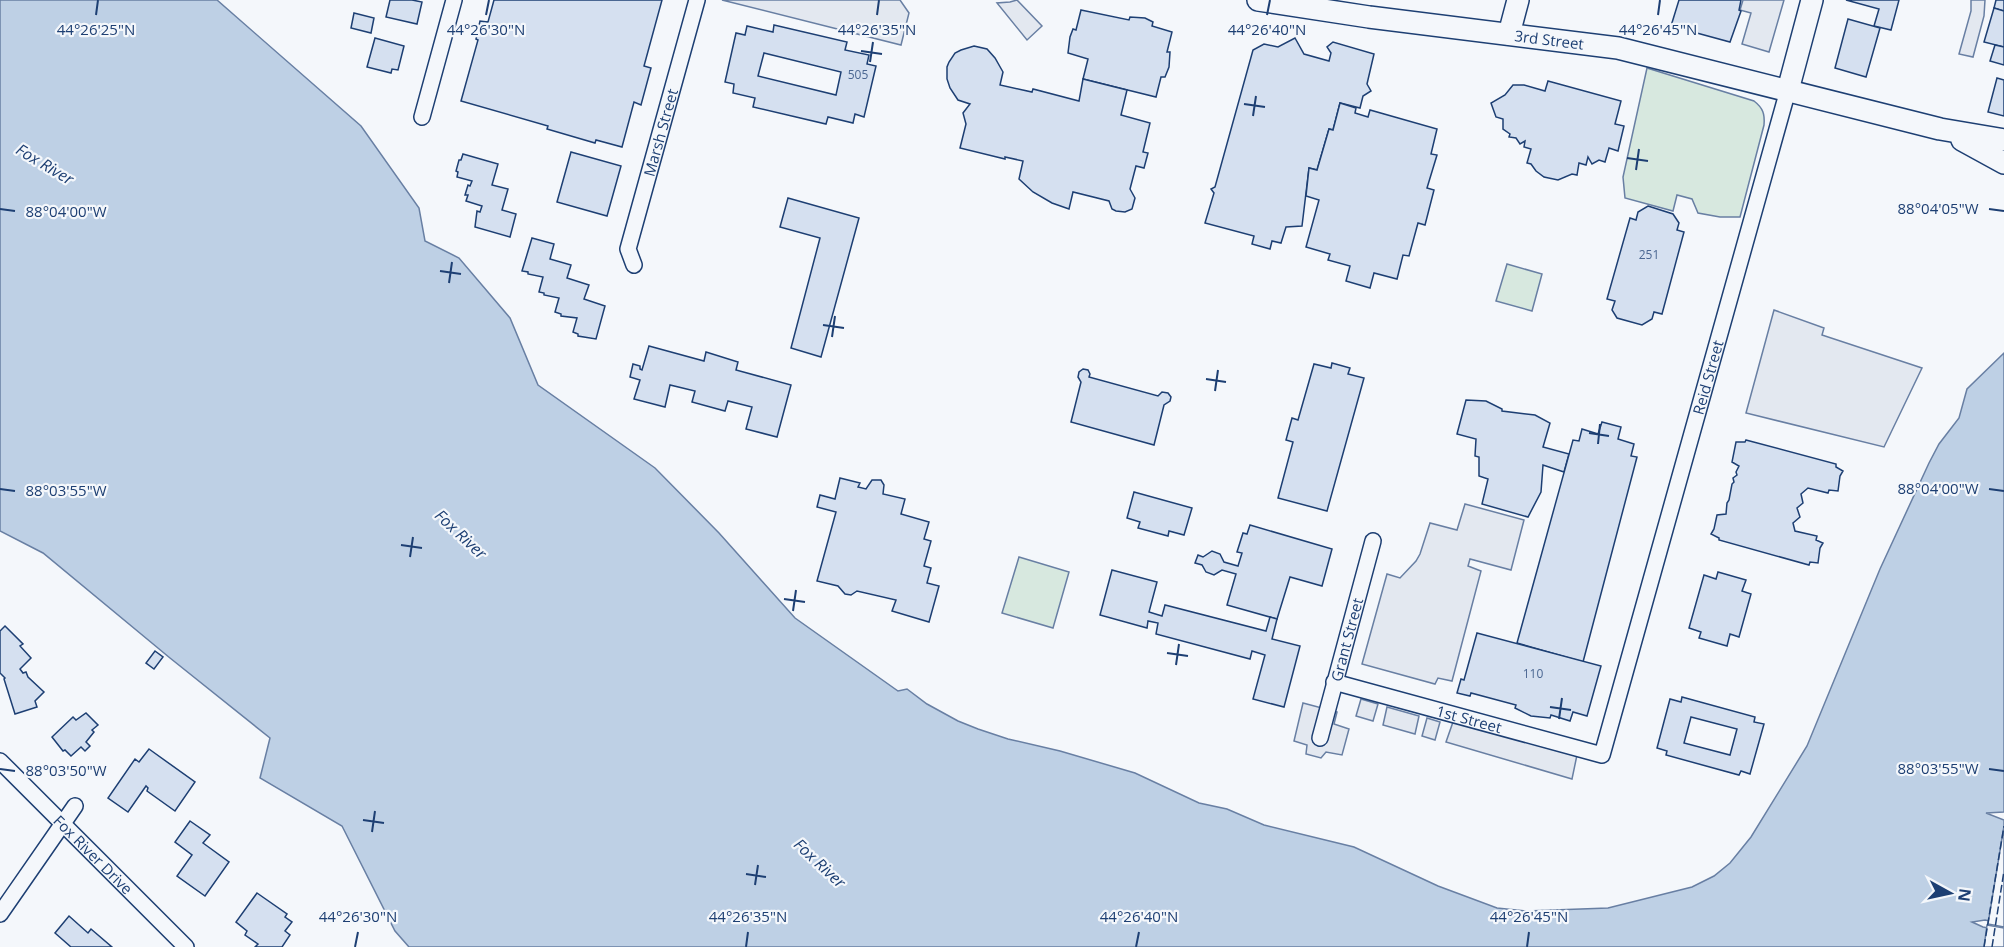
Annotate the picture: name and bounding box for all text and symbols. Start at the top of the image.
text: 44°26'25"N [57,19,135,39]
text: 44°26'30"N [447,19,525,39]
text: 44°26'35"N [838,19,916,39]
text: 44°26'40"N [1228,19,1306,39]
text: 44°26'45"N [1619,19,1697,39]
street label: 3rd Street [1513,25,1585,54]
house number: 505 [848,66,868,83]
street label: Marsh Street [639,86,682,179]
water label: Fox River [12,138,78,190]
text: 88°04'05"W [1898,198,1979,218]
text: 88°04'00"W [26,201,107,221]
house number: 251 [1639,246,1659,263]
street label: Reid Street [1688,338,1728,417]
text: 88°04'00"W [1898,478,1979,498]
text: 88°03'55"W [26,480,107,500]
water label: Fox River [430,504,492,564]
street label: Grant Street [1326,595,1367,684]
house number: 110 [1523,665,1543,682]
street label: 1st Street [1434,700,1504,737]
text: 88°03'55"W [1898,758,1979,778]
text: 88°03'50"W [26,760,107,780]
street label: Fox River Drive [49,810,137,898]
water label: Fox River [789,833,851,893]
north arrow [1920,863,1980,923]
text: N [1953,887,1977,903]
text: 44°26'30"N [319,906,397,926]
text: 44°26'35"N [709,906,787,926]
text: 44°26'40"N [1100,906,1178,926]
text: 44°26'45"N [1490,906,1568,926]

